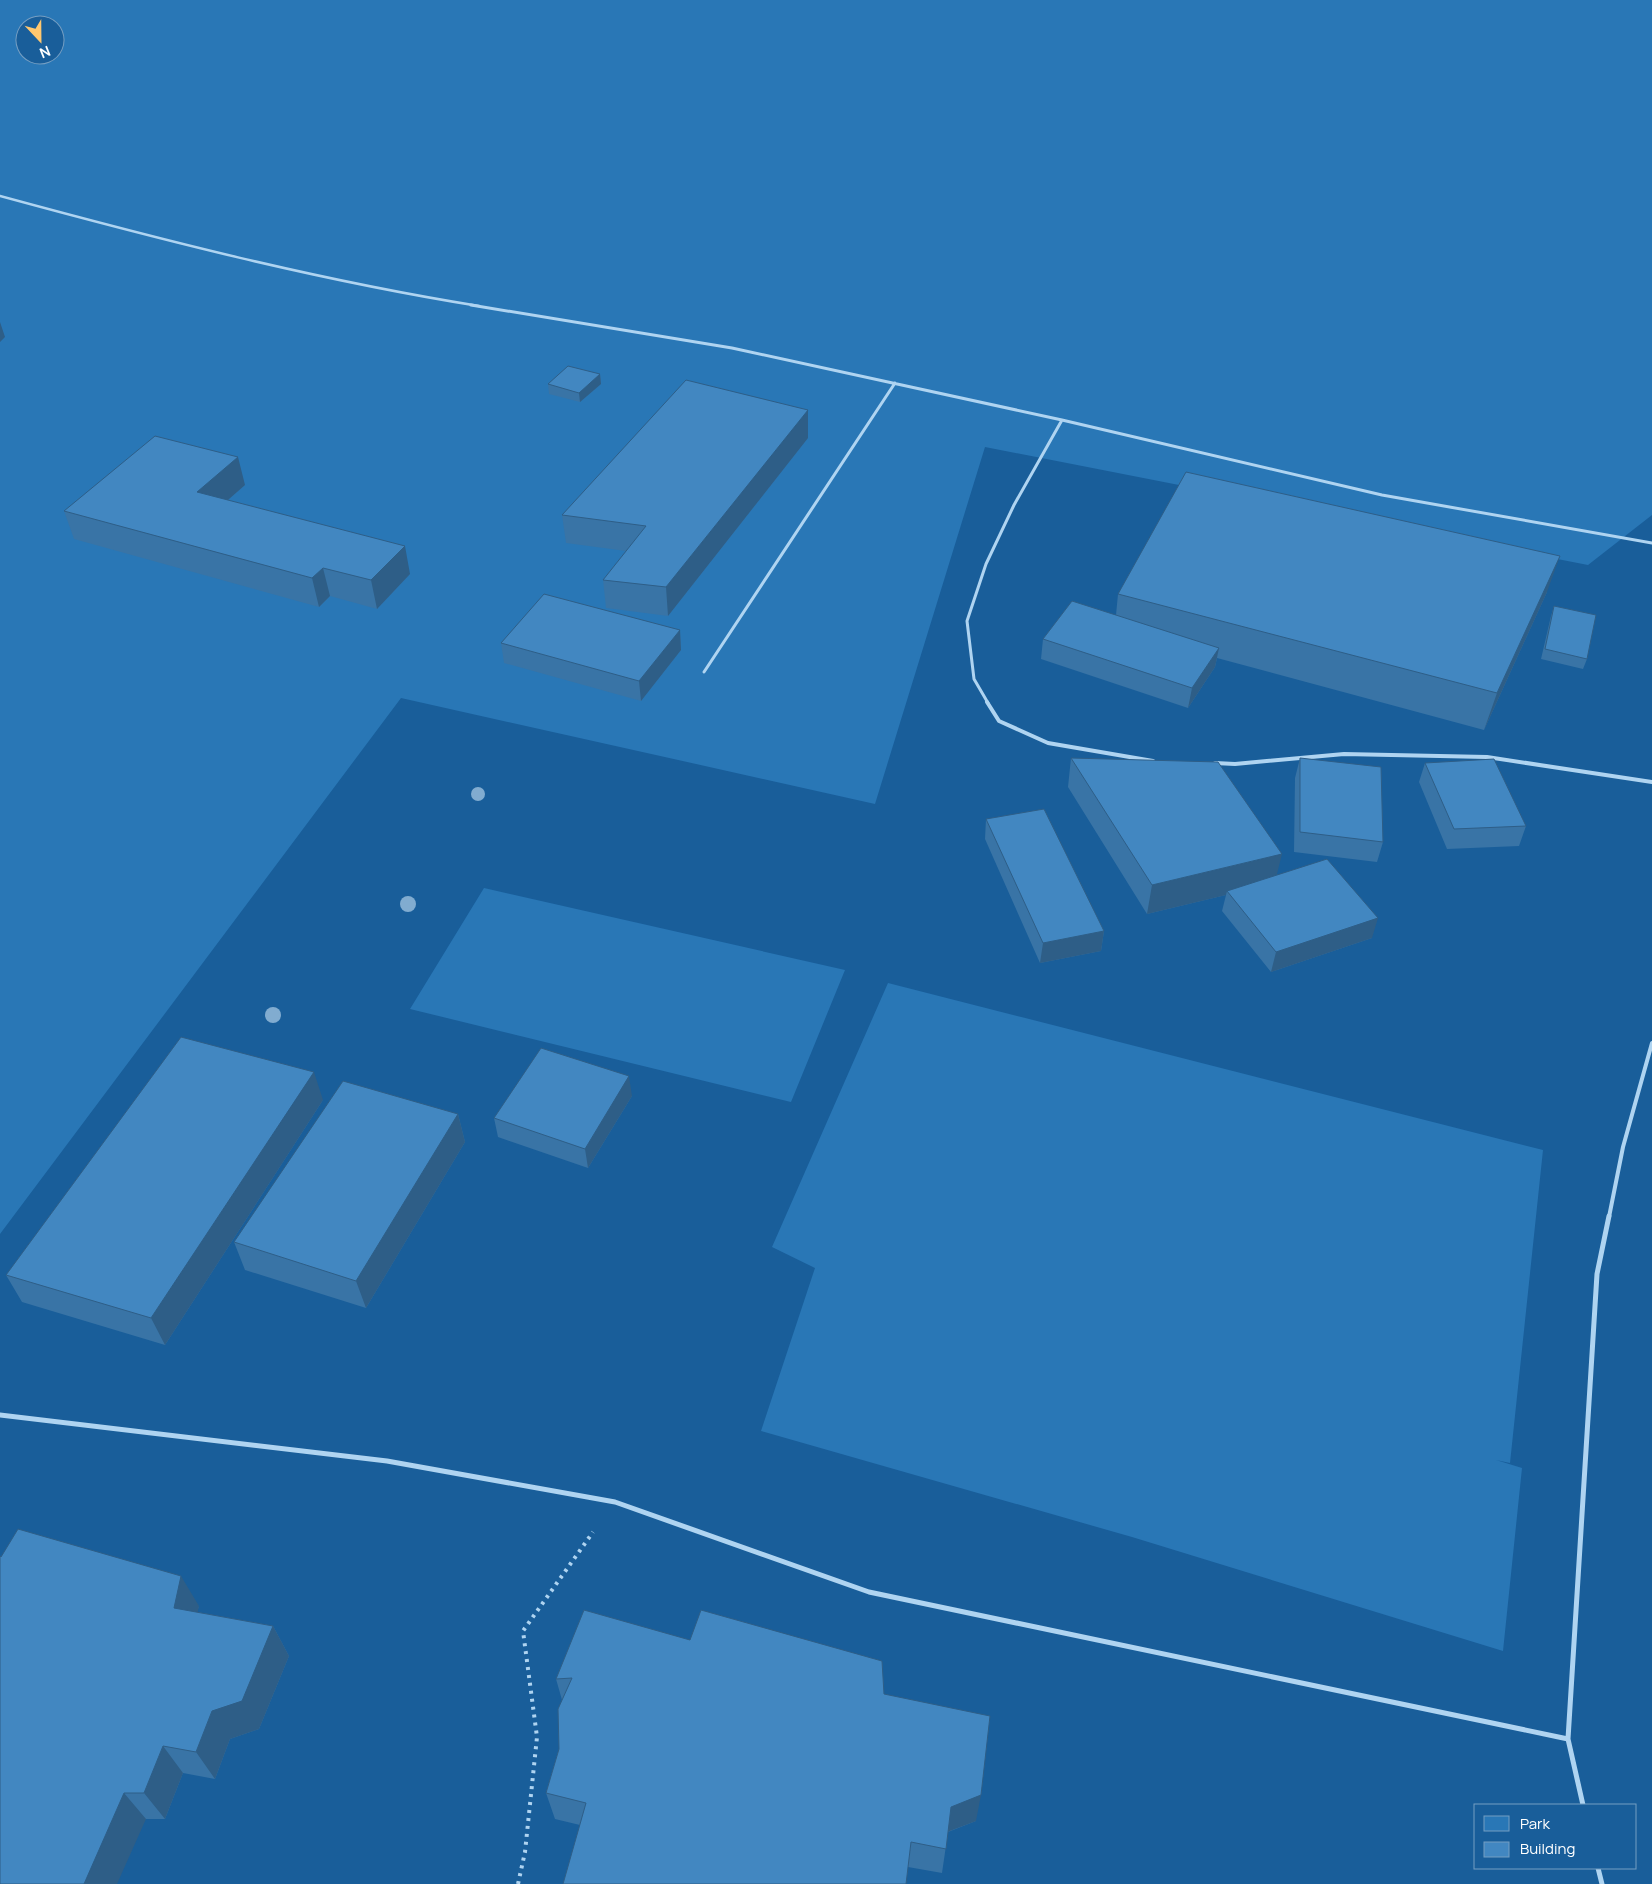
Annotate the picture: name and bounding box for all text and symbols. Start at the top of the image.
north arrow [15,15,65,65]
text: N [37,42,53,63]
legend [1474,1804,1637,1869]
text: Park [1520,1813,1550,1834]
text: Building [1520,1838,1575,1859]

